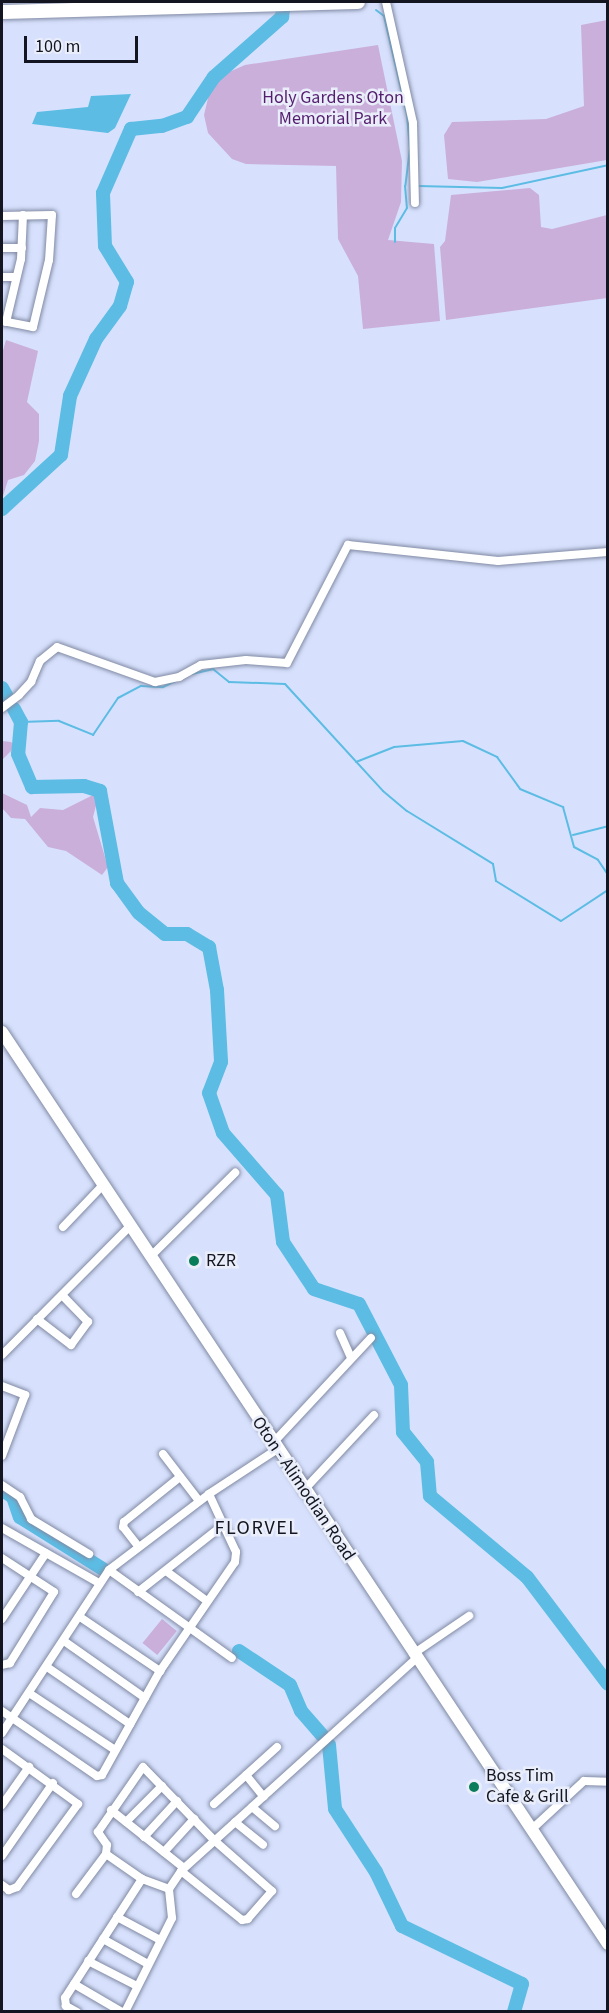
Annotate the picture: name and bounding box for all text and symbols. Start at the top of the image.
scale bar [27,24,141,62]
text: 100 m [35,34,80,59]
park label: Holy Gardens Oton Memorial Park [262,88,404,130]
place label: RZR [206,1250,236,1272]
marker: RZR [187,1254,201,1268]
street label: Oton - Alimodian Road [247,1413,359,1565]
district label: FLORVEL [215,1516,299,1540]
place label: Boss Tim Cafe & Grill [486,1766,568,1808]
marker: Boss Tim Cafe & Grill [467,1780,481,1794]

